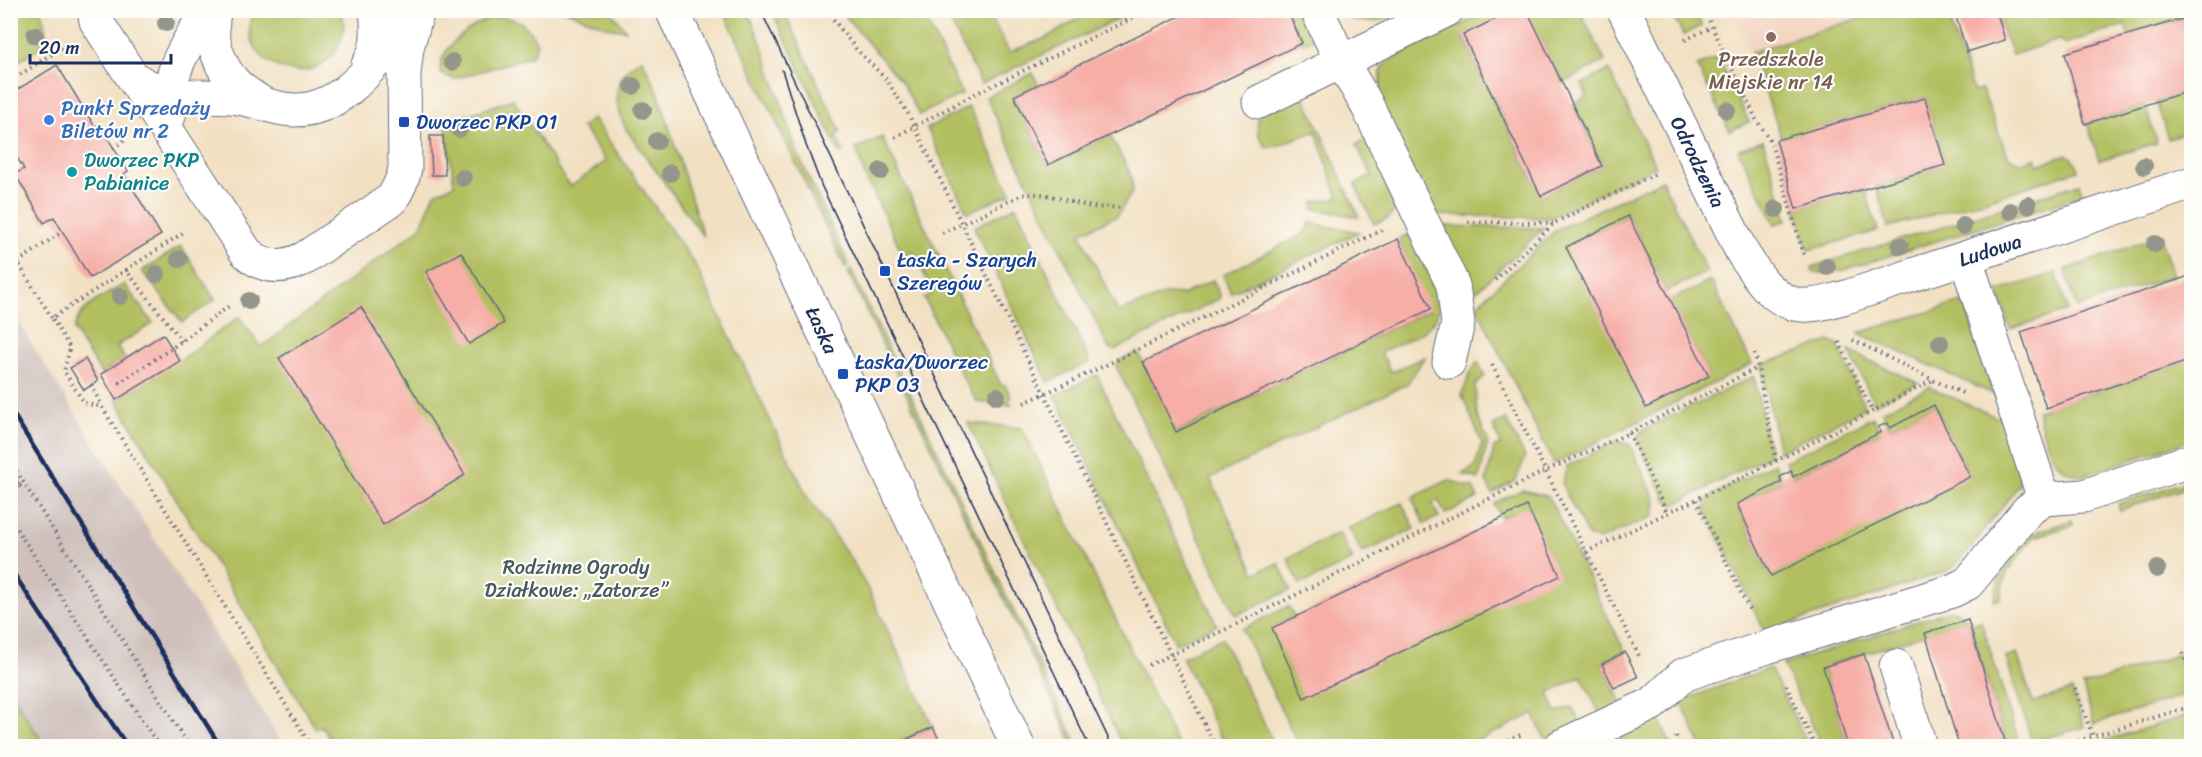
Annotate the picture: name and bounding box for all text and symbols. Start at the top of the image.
scale bar [30,27,171,65]
marker: Przedszkole Miejskie nr 14 [1764,30,1778,44]
text: 20 m [39,32,79,64]
place label: Przedszkole Miejskie nr 14 [1709,42,1833,100]
place label: Punkt Sprzedaży Biletów nr 2 [61,91,211,149]
place label: Dworzec PKP 01 [416,105,557,140]
street label: Odrodzenia [1660,110,1735,214]
marker: Punkt Sprzedaży Biletów nr 2 [42,113,56,127]
marker: Dworzec PKP 01 [397,115,411,129]
place label: Dworzec PKP Pabianice [84,143,199,201]
marker: Dworzec PKP Pabianice [65,165,79,179]
street label: Ludowa [1954,224,2026,277]
place label: Łaska - Szarych Szeregów [897,243,1037,301]
marker: Łaska - Szarych Szeregów [878,264,892,278]
street label: Łaska [795,301,848,361]
place label: Łaska/Dworzec PKP 03 [855,345,988,403]
marker: Łaska/Dworzec PKP 03 [836,367,850,381]
park label: Rodzinne Ogrody Działkowe: „Zatorze” [485,550,669,608]

